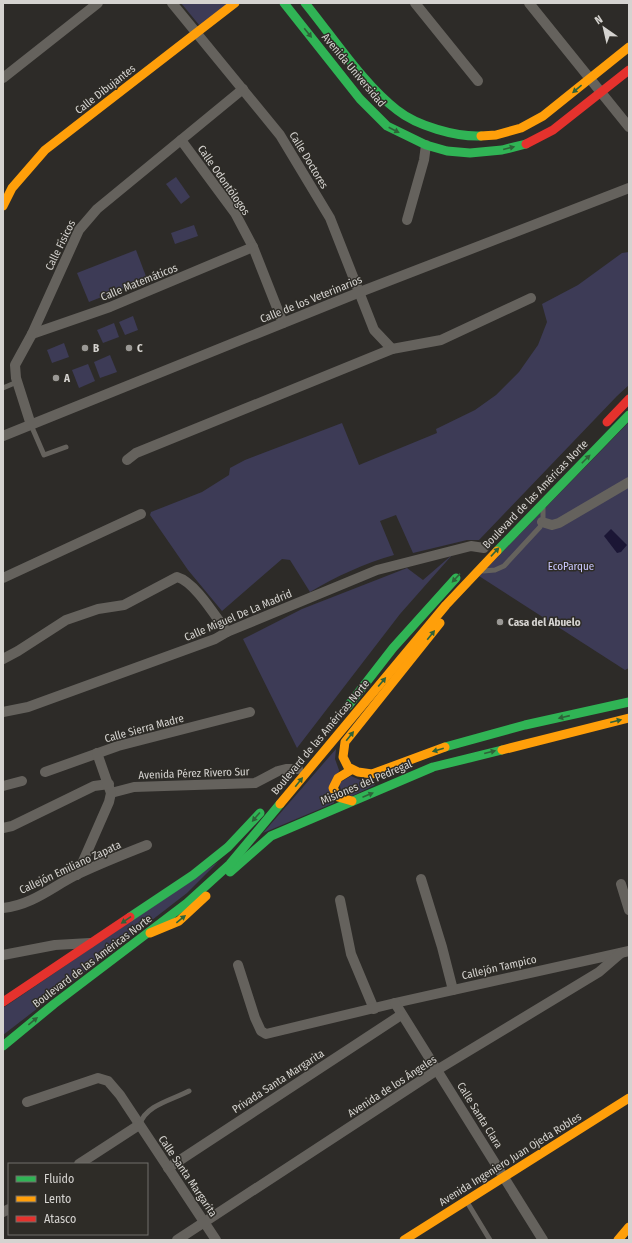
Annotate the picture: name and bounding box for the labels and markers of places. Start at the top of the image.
place label: B [93,342,99,355]
place label: C [137,342,143,355]
marker: B [80,343,90,353]
marker: C [124,343,134,353]
place label: A [63,372,71,385]
marker: A [51,373,61,383]
place label: Casa del Abuelo [508,616,581,629]
marker: Casa del Abuelo [495,617,505,627]

